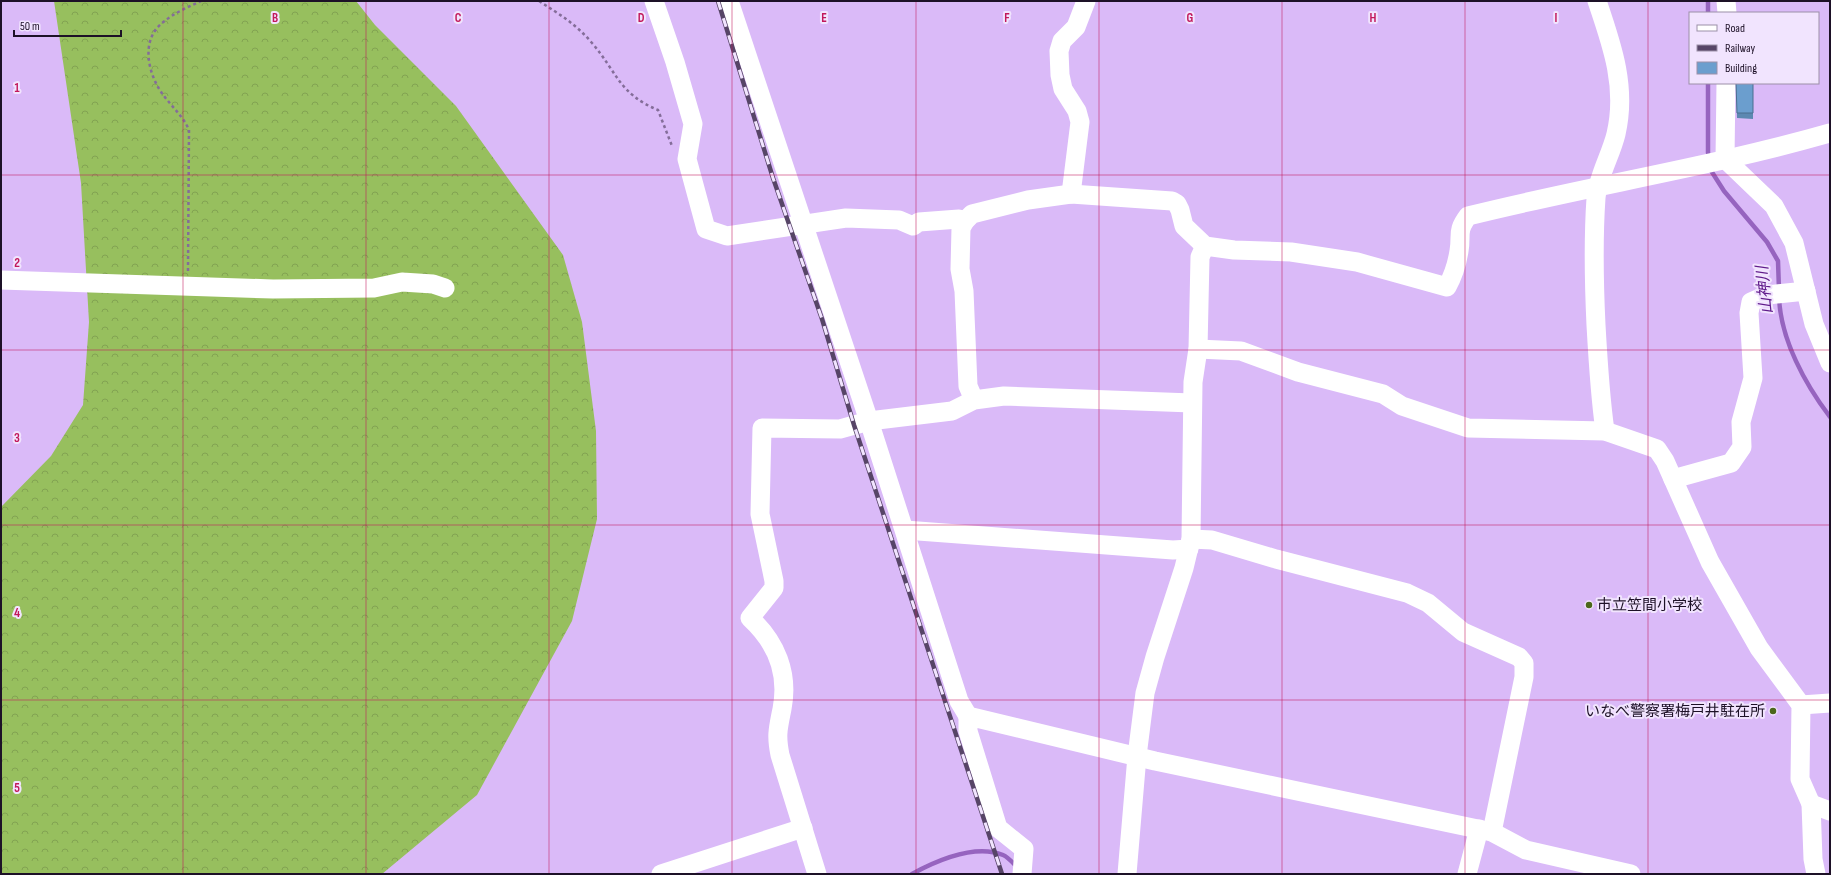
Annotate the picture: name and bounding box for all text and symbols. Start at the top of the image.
text: B [272,10,278,26]
text: C [455,10,462,26]
text: D [638,10,645,26]
text: E [821,10,827,26]
text: F [1004,10,1010,26]
text: G [1187,10,1194,26]
text: H [1370,10,1377,26]
text: I [1555,10,1558,26]
scale bar [14,12,121,38]
legend [1689,12,1819,84]
text: 50 m [20,19,40,34]
text: Road [1725,21,1745,36]
text: Railway [1725,41,1756,56]
text: Building [1725,61,1757,76]
text: 1 [14,80,20,96]
text: 2 [14,255,20,271]
water label: 山神川 [1753,263,1777,315]
text: 3 [14,430,20,446]
place label: 市立笠間小学校 [1597,596,1702,615]
marker: 市立笠間小学校 [1584,600,1594,610]
text: 4 [14,605,20,621]
place label: いなべ警察署梅戸井駐在所 [1585,702,1765,721]
marker: いなべ警察署梅戸井駐在所 [1768,706,1778,716]
text: 5 [14,780,20,796]

